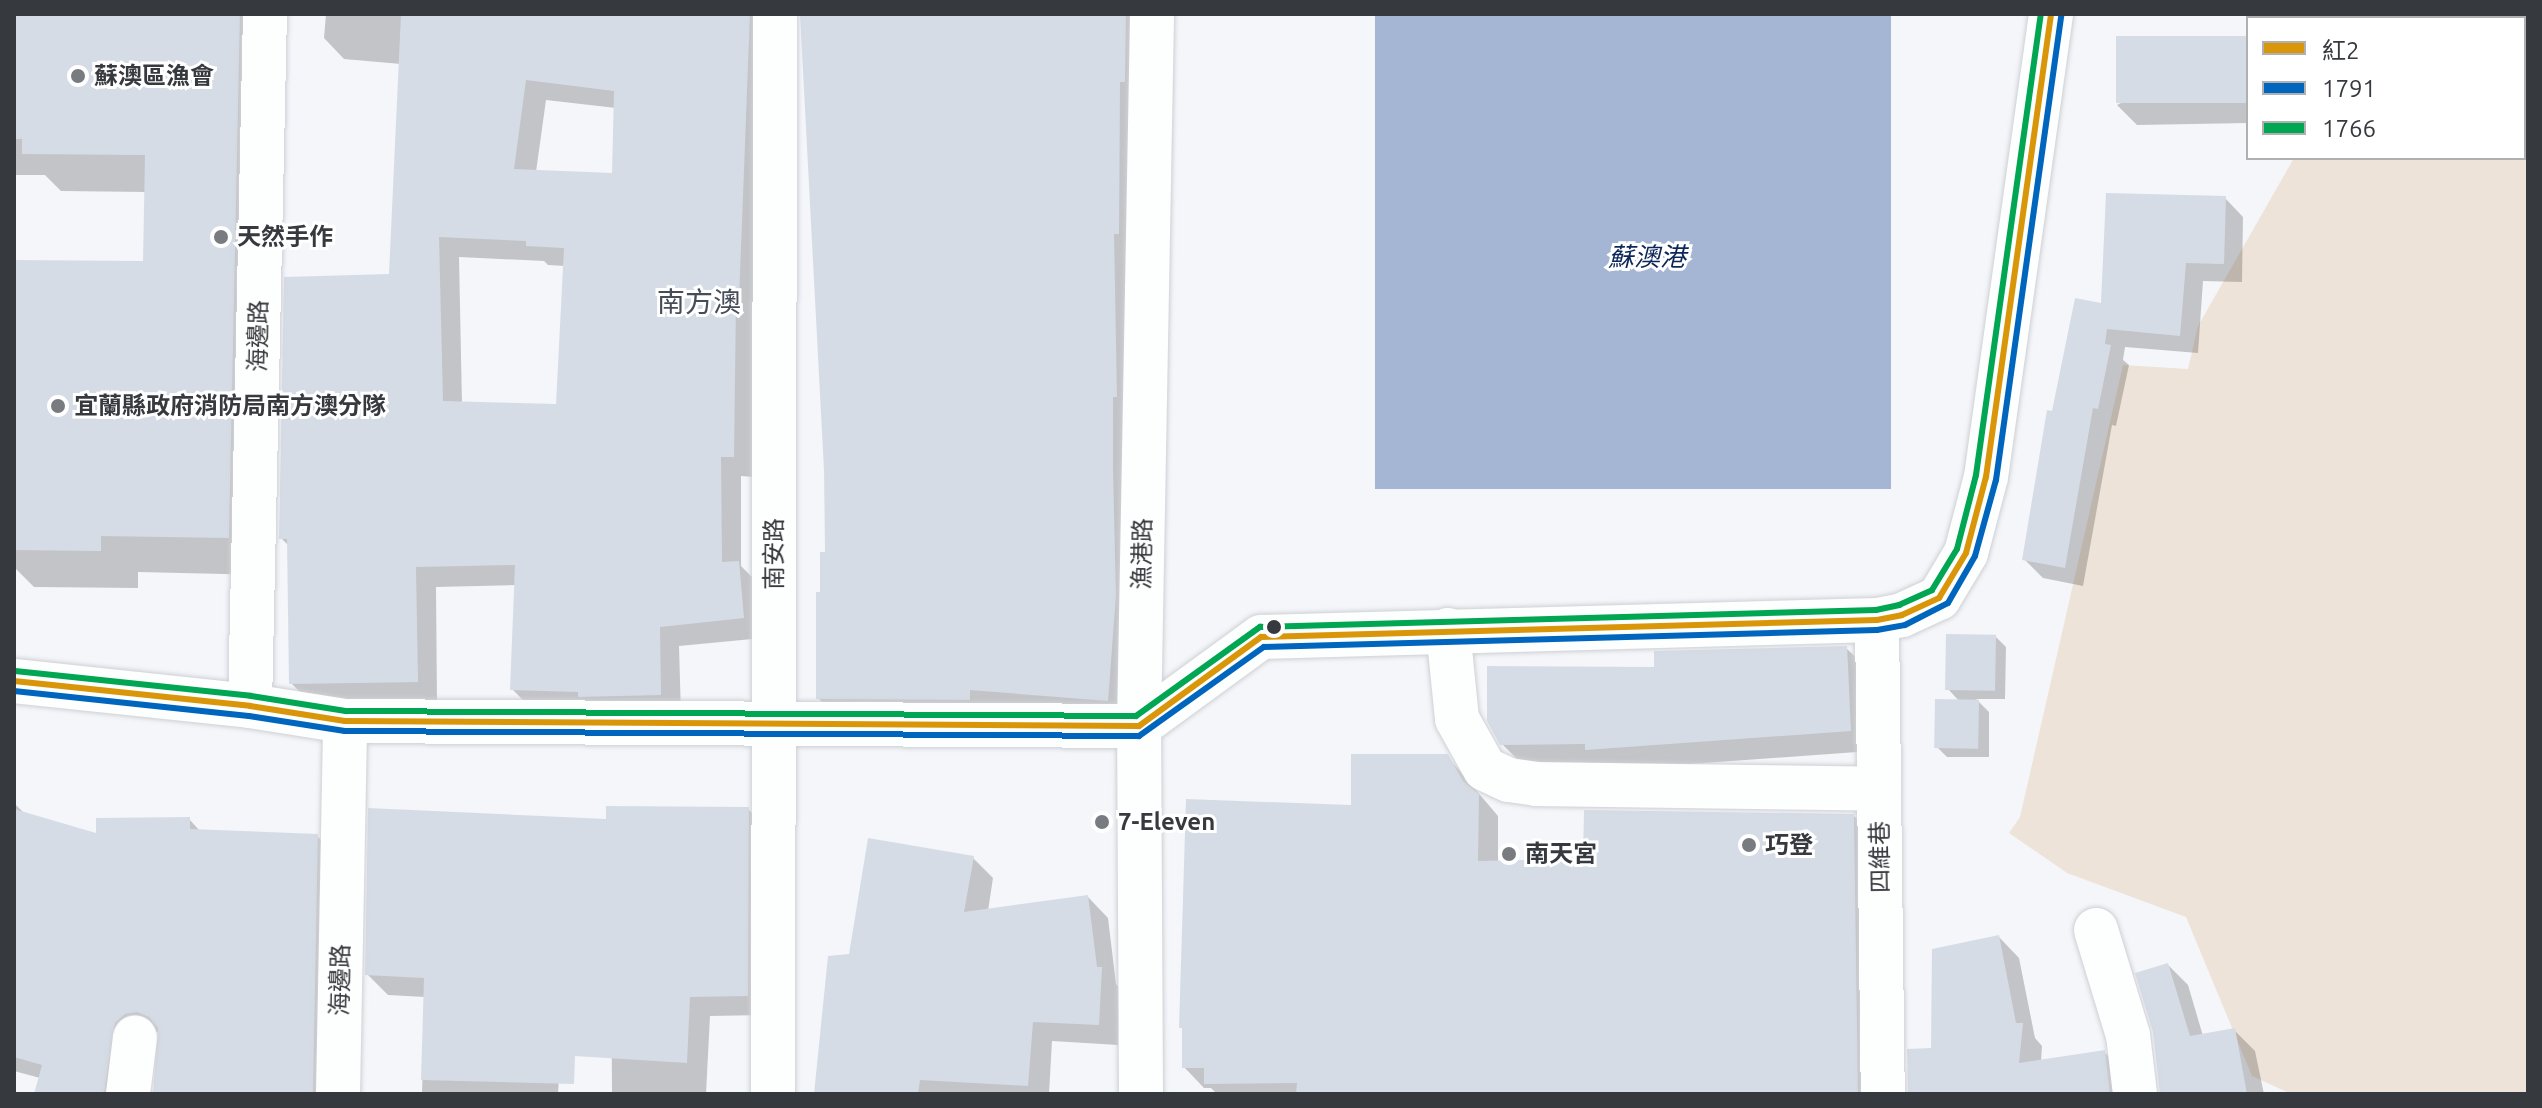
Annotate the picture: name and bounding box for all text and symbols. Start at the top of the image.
legend [2246,16,2526,160]
text: 紅2 [2322,37,2360,64]
place label: 蘇澳區漁會 [94,62,214,90]
marker: 蘇澳區漁會 [69,67,87,85]
text: 1791 [2322,75,2376,102]
text: 1766 [2322,115,2376,142]
place label: 天然手作 [237,223,333,251]
marker: 天然手作 [212,228,230,246]
water label: 蘇澳港 [1608,241,1686,273]
district label: 南方澳 [657,285,741,319]
street label: 海邊路 [243,300,273,372]
place label: 宜蘭縣政府消防局南方澳分隊 [74,392,386,420]
marker: 宜蘭縣政府消防局南方澳分隊 [49,397,67,415]
street label: 南安路 [760,518,788,590]
street label: 漁港路 [1127,518,1157,590]
unlabelled marker [1266,619,1282,635]
place label: 7-Eleven [1118,808,1215,836]
marker: 7-Eleven [1093,813,1111,831]
street label: 四維巷 [1865,821,1895,893]
place label: 巧登 [1765,831,1813,859]
marker: 巧登 [1740,836,1758,854]
place label: 南天宮 [1525,840,1597,868]
marker: 南天宮 [1500,845,1518,863]
street label: 海邊路 [325,944,355,1016]

